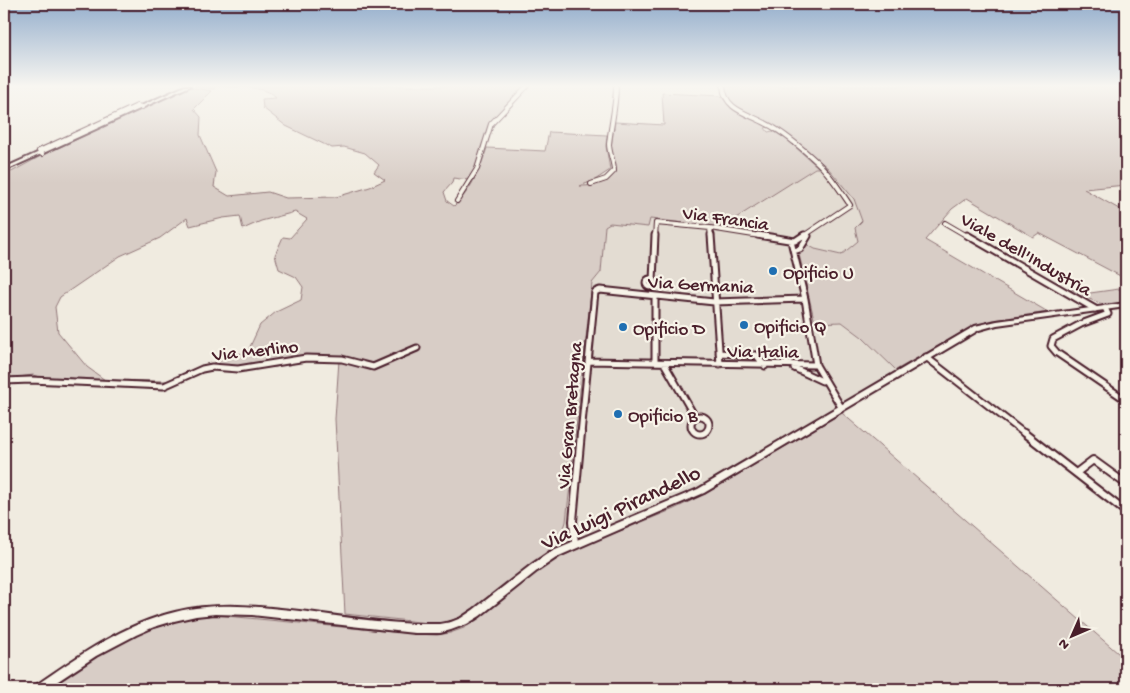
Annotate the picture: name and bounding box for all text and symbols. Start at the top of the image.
street label: Via Francia [680,203,772,238]
street label: Viale dell'Industria [955,209,1096,304]
place label: Opificio U [783,263,854,286]
marker: Opificio U [767,265,779,277]
street label: Via Germania [646,272,756,301]
place label: Opificio Q [754,317,827,340]
place label: Opificio D [633,319,706,342]
marker: Opificio Q [738,319,750,331]
marker: Opificio D [617,321,629,333]
street label: Via Merlino [210,337,300,369]
street label: Via Gran Bretagna [554,339,589,491]
street label: Via Italia [726,341,800,366]
place label: Opificio B [628,406,699,429]
marker: Opificio B [612,408,624,420]
street label: Via Luigi Pirandello [537,461,705,558]
north arrow [1048,610,1098,660]
text: N [1055,634,1074,653]

